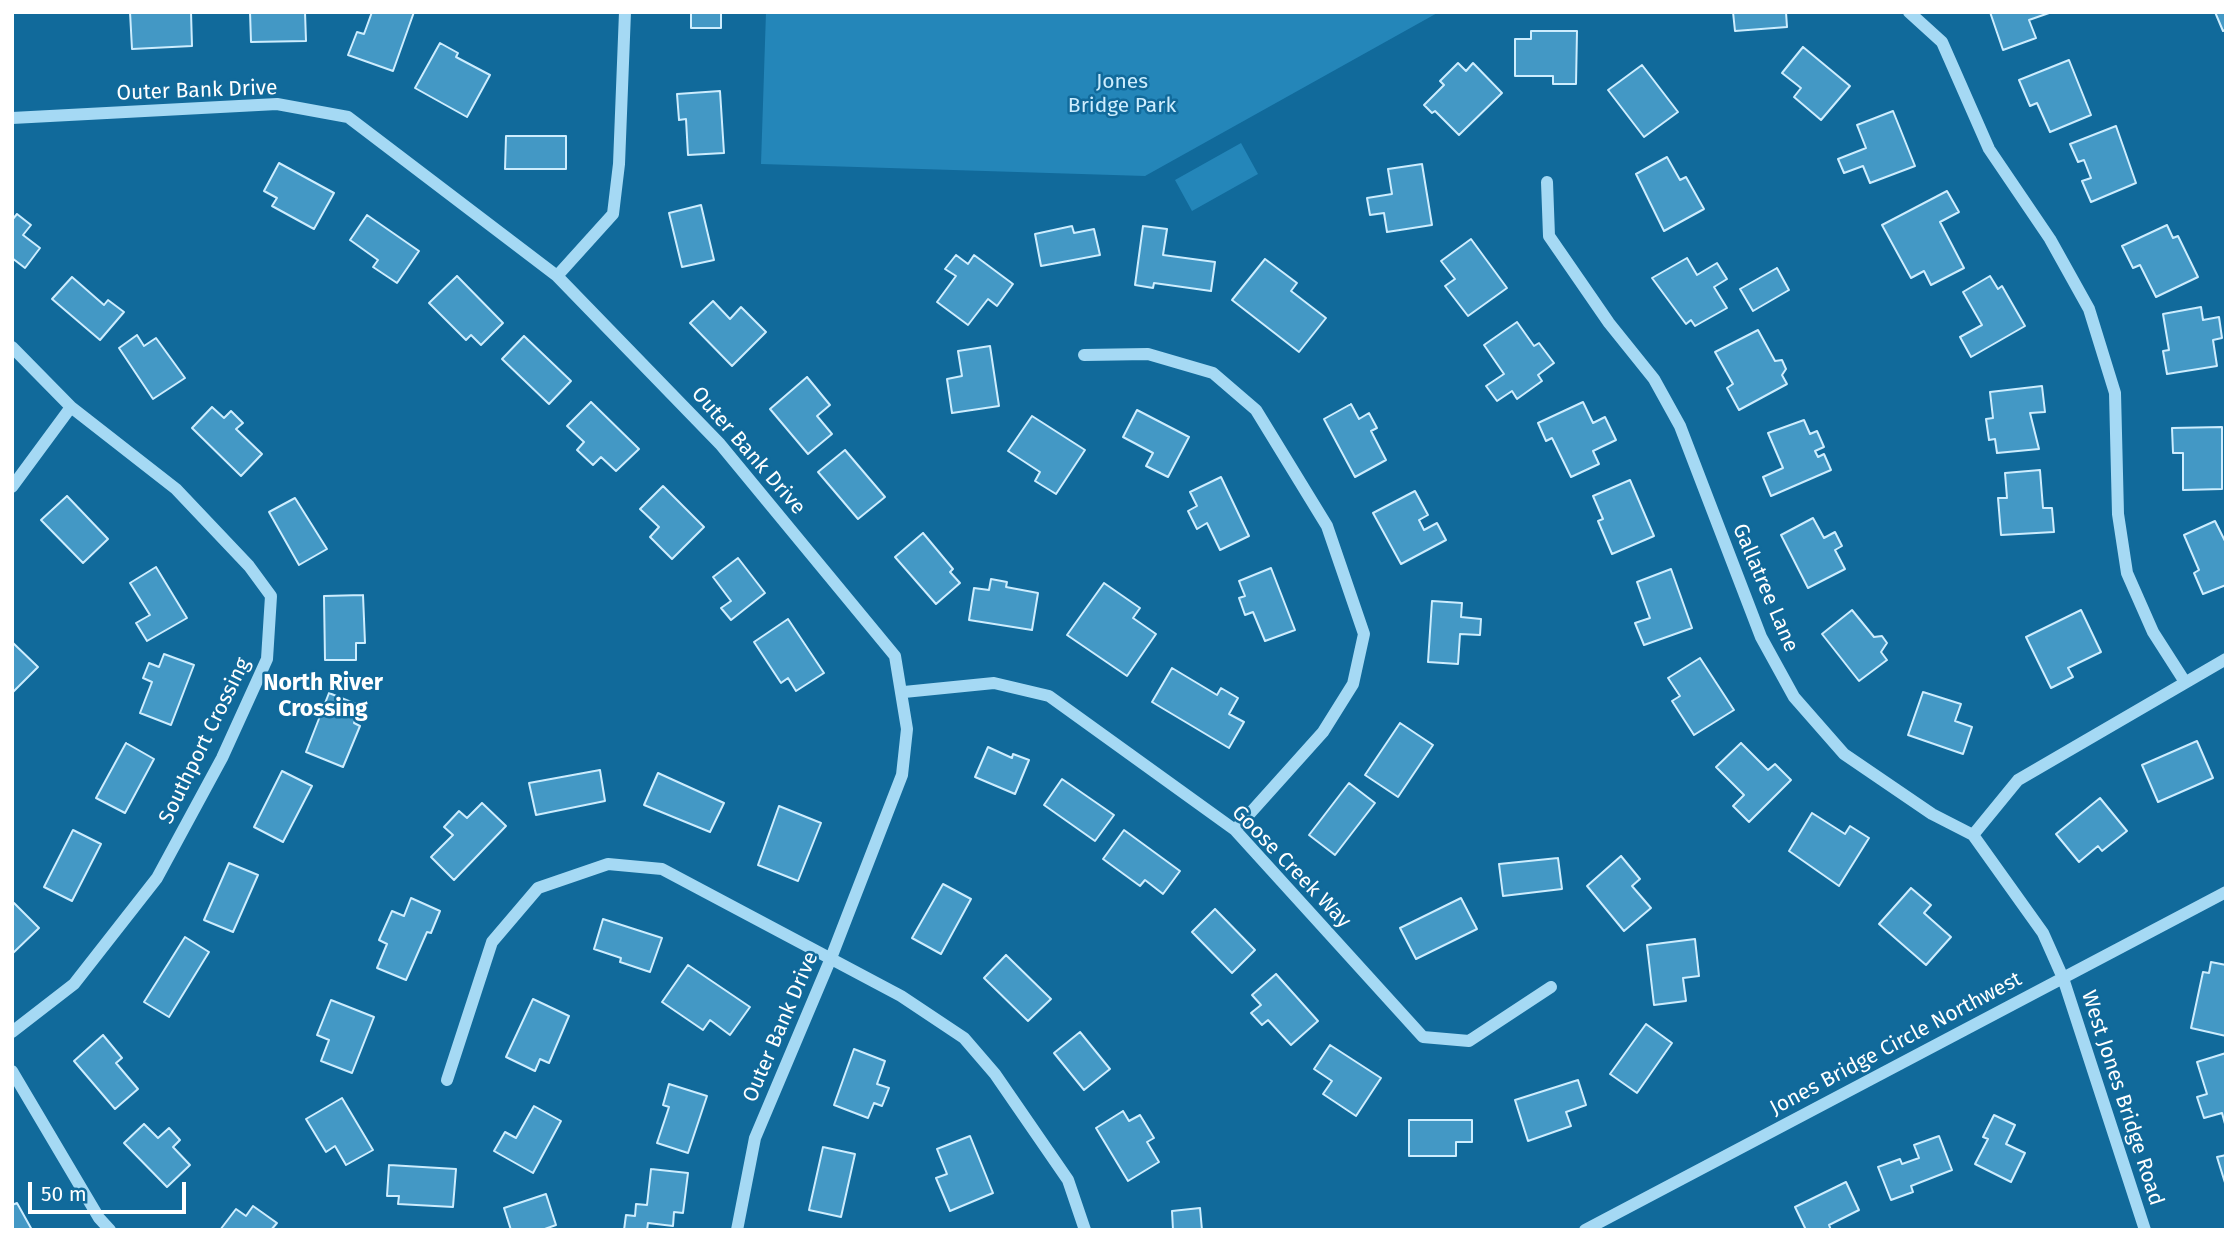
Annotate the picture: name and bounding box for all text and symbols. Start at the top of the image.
park label: Jones Bridge Park [1068,69,1176,119]
street label: Outer Bank Drive [116,76,278,106]
street label: Outer Bank Drive [686,382,810,520]
street label: Gallatree Lane [1727,520,1803,656]
street label: Southport Crossing [154,654,256,828]
district label: North River Crossing [263,670,383,724]
street label: Goose Creek Way [1226,800,1356,934]
street label: Outer Bank Drive [738,948,824,1106]
street label: Jones Bridge Circle Northwest [1766,967,2026,1121]
street label: West Jones Bridge Road [2075,987,2169,1209]
scale bar [32,1168,189,1212]
text: 50 m [41,1181,87,1207]

